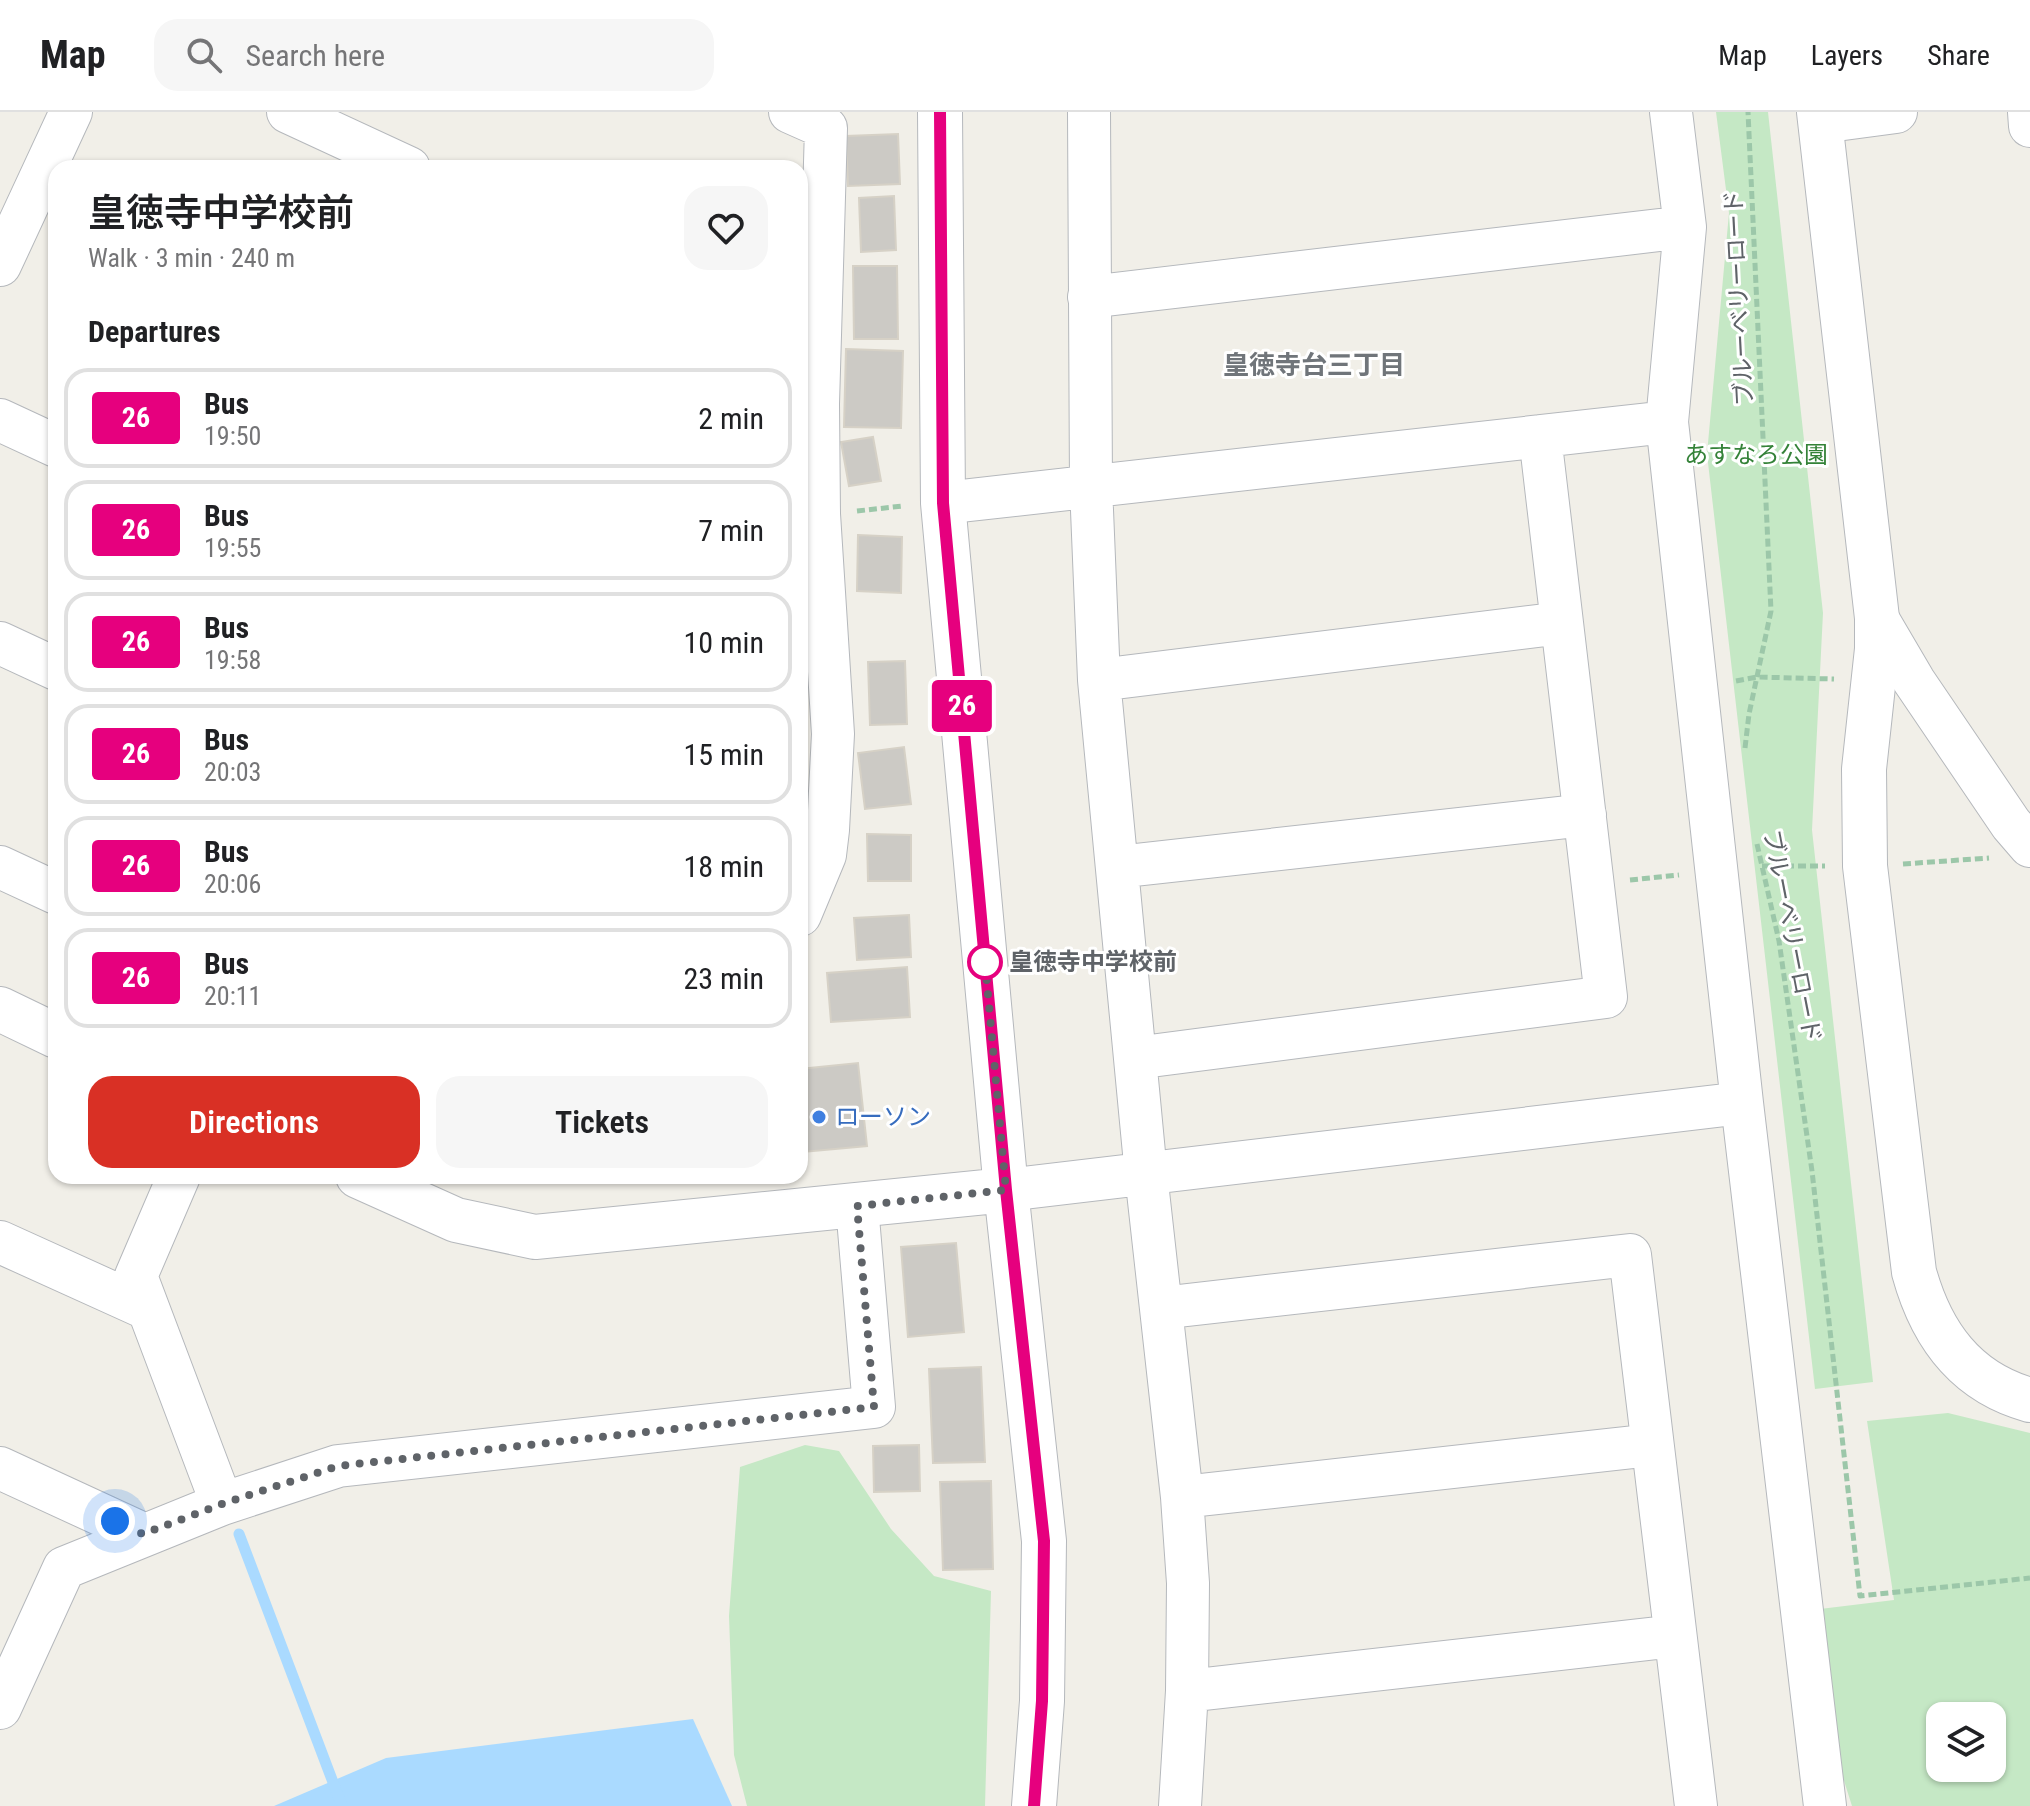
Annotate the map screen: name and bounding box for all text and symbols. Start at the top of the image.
search box [154,19,714,91]
text: Map [40,33,106,77]
icon: search [182,33,226,77]
text: Search here [246,38,385,73]
text: Map [1718,39,1767,72]
text: Layers [1811,39,1883,72]
text: Share [1927,39,1990,72]
button: heart [684,186,768,270]
street label: ブルーベリーロード [1719,189,1759,407]
text: 皇徳寺中学校前 [88,191,354,235]
text: Walk · 3 min · 240 m [88,243,295,273]
text: Departures [88,314,221,349]
district label: 皇徳寺台三丁目 [1223,350,1405,380]
text: Bus [204,386,249,421]
text: 26 [122,401,150,434]
text: 2 min [698,401,764,436]
text: 19:50 [204,421,261,451]
park label: あすなろ公園 [1684,441,1828,469]
text: Bus [204,498,249,533]
text: 26 [122,513,150,546]
text: 7 min [698,513,764,548]
text: 19:55 [204,533,261,563]
text: Bus [204,610,249,645]
text: 26 [122,625,150,658]
text: 10 min [683,625,764,660]
text: 19:58 [204,645,261,675]
line badge: 26 [926,680,998,732]
text: 26 [948,689,976,722]
text: Bus [204,722,249,757]
text: 26 [122,737,150,770]
text: 15 min [683,737,764,772]
text: 20:03 [204,757,261,787]
street label: ブルーベリーロード [1758,827,1826,1045]
text: Bus [204,834,249,869]
text: 26 [122,849,150,882]
text: 18 min [683,849,764,884]
text: 20:06 [204,869,261,899]
marker: 皇徳寺中学校前 [968,945,1002,979]
text: Bus [204,946,249,981]
place label: 皇徳寺中学校前 [1009,948,1177,976]
text: 26 [122,961,150,994]
text: 23 min [683,961,764,996]
text: 20:11 [204,981,261,1011]
button: Directions [88,1076,420,1168]
button: Tickets [436,1076,768,1168]
place label: ローソン [835,1103,931,1131]
marker: ローソン [810,1108,828,1126]
your location [95,1501,135,1541]
map controls [1926,1702,2006,1782]
button: layers [1926,1702,2006,1782]

